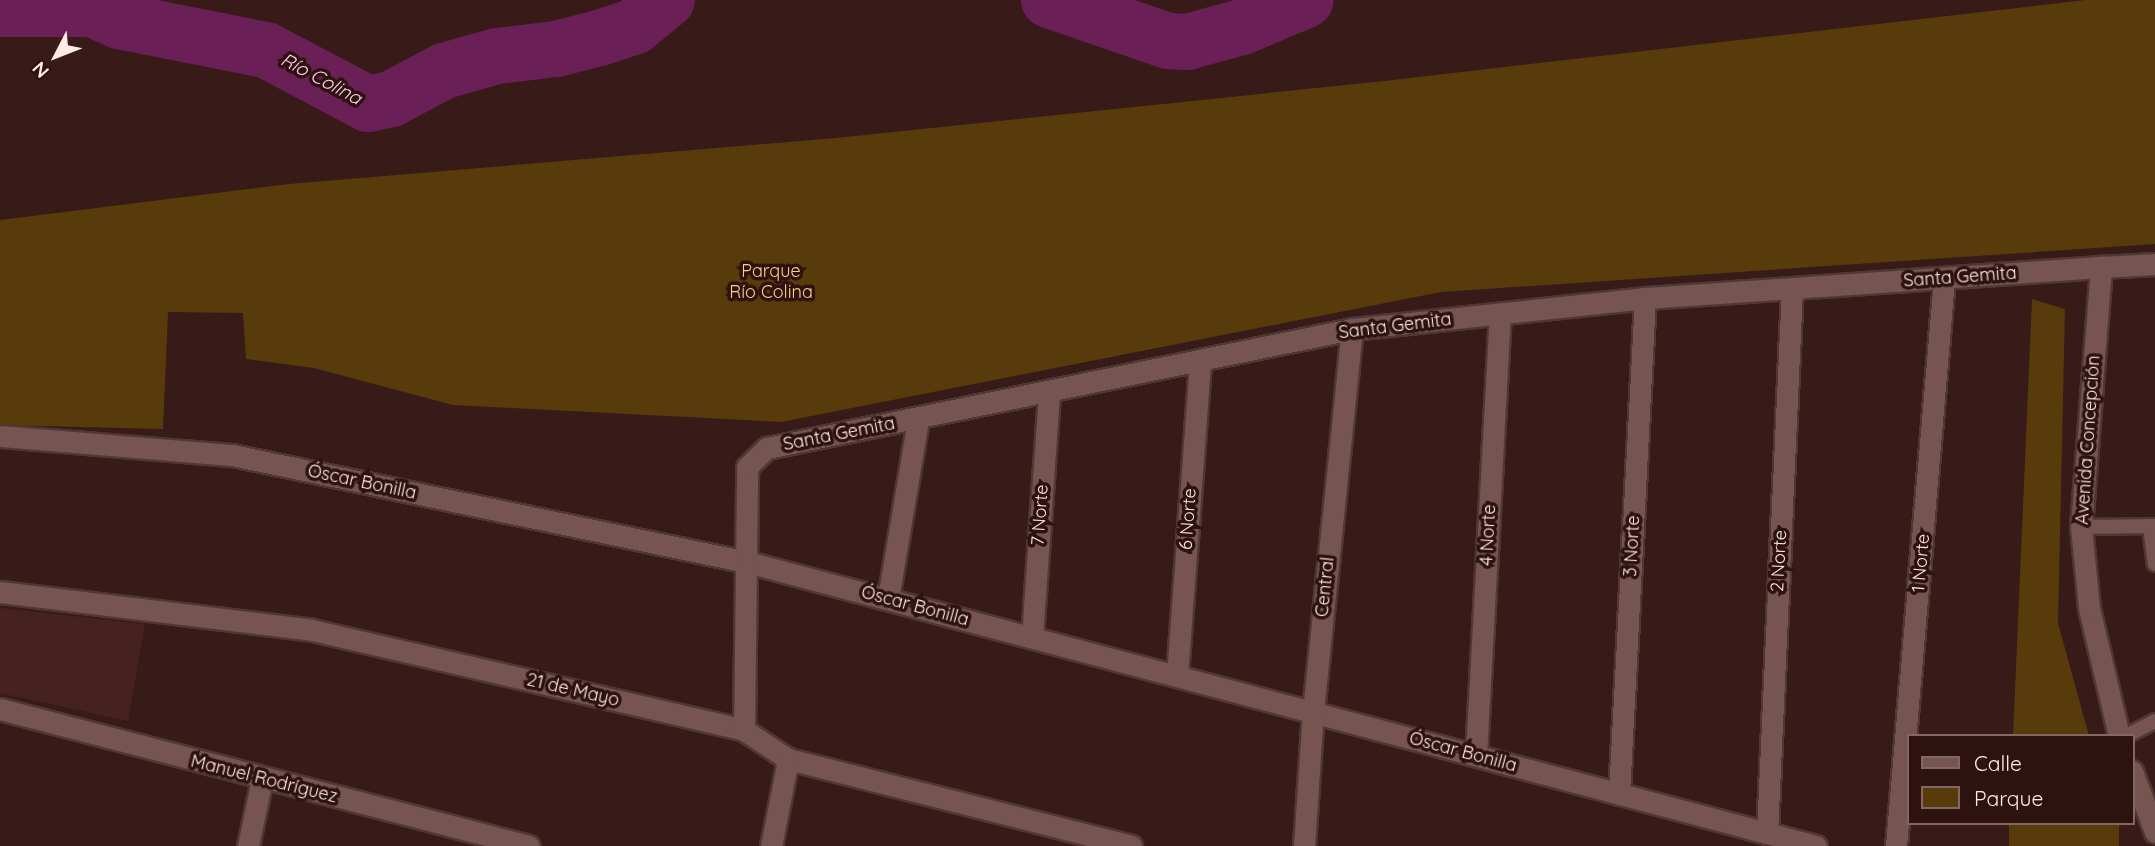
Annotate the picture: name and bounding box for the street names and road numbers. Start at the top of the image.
street label: Santa Gemita [1903,262,2017,292]
street label: Santa Gemita [1337,308,1453,344]
street label: Avenida Concepción [2071,355,2105,525]
street label: Santa Gemita [781,413,897,455]
street label: Óscar Bonilla [306,460,418,504]
street label: 7 Norte [1027,484,1053,546]
street label: 6 Norte [1175,487,1201,551]
street label: 4 Norte [1476,504,1500,566]
street label: 3 Norte [1620,515,1644,577]
street label: 2 Norte [1767,529,1791,593]
street label: 1 Norte [1908,533,1934,593]
street label: Central [1311,556,1339,618]
street label: Óscar Bonilla [859,581,971,631]
street label: 21 de Mayo [525,669,621,711]
street label: Óscar Bonilla [1407,727,1519,777]
street label: Manuel Rodríguez [188,750,340,808]

